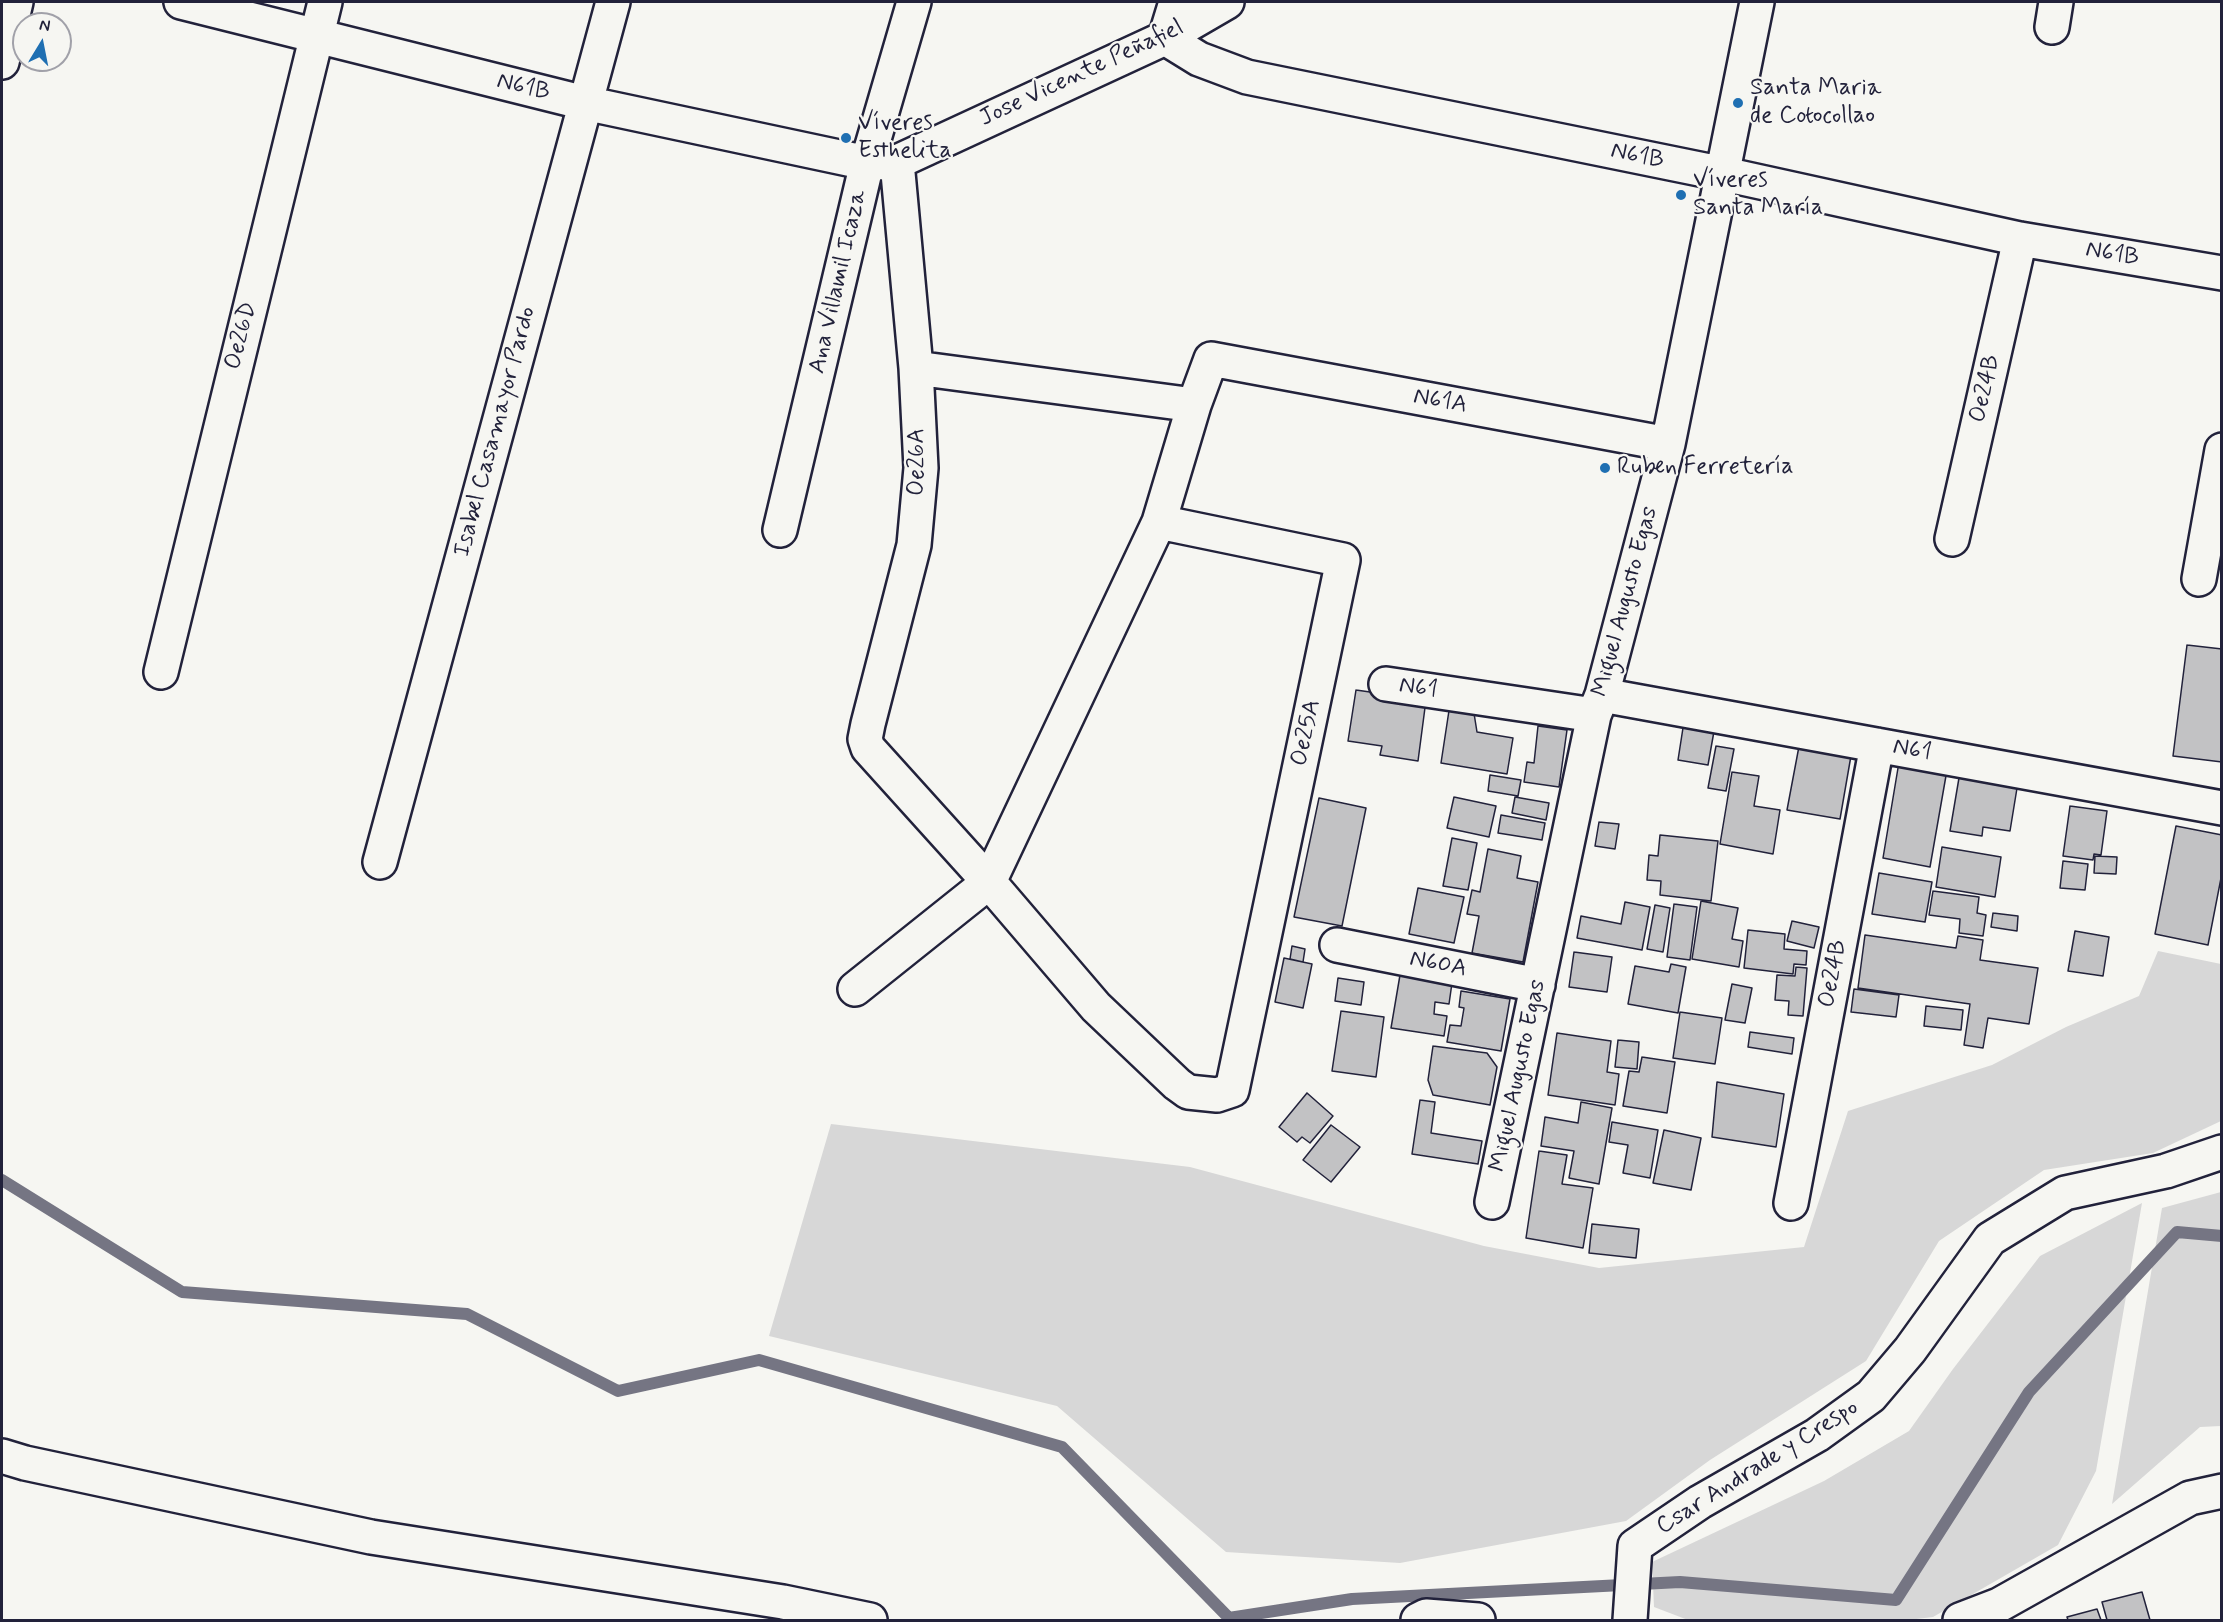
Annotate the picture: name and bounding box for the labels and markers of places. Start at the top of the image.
place label: Santa Maria de Cotocollao [1750,75,1881,131]
marker: Santa Maria de Cotocollao [1731,96,1745,110]
place label: Víveres Esthelita [858,110,952,166]
marker: Víveres Esthelita [839,131,853,145]
place label: Víveres Santa María [1693,167,1823,223]
marker: Víveres Santa María [1674,188,1688,202]
place label: Ruben Ferretería [1617,454,1794,482]
marker: Ruben Ferretería [1598,461,1612,475]

